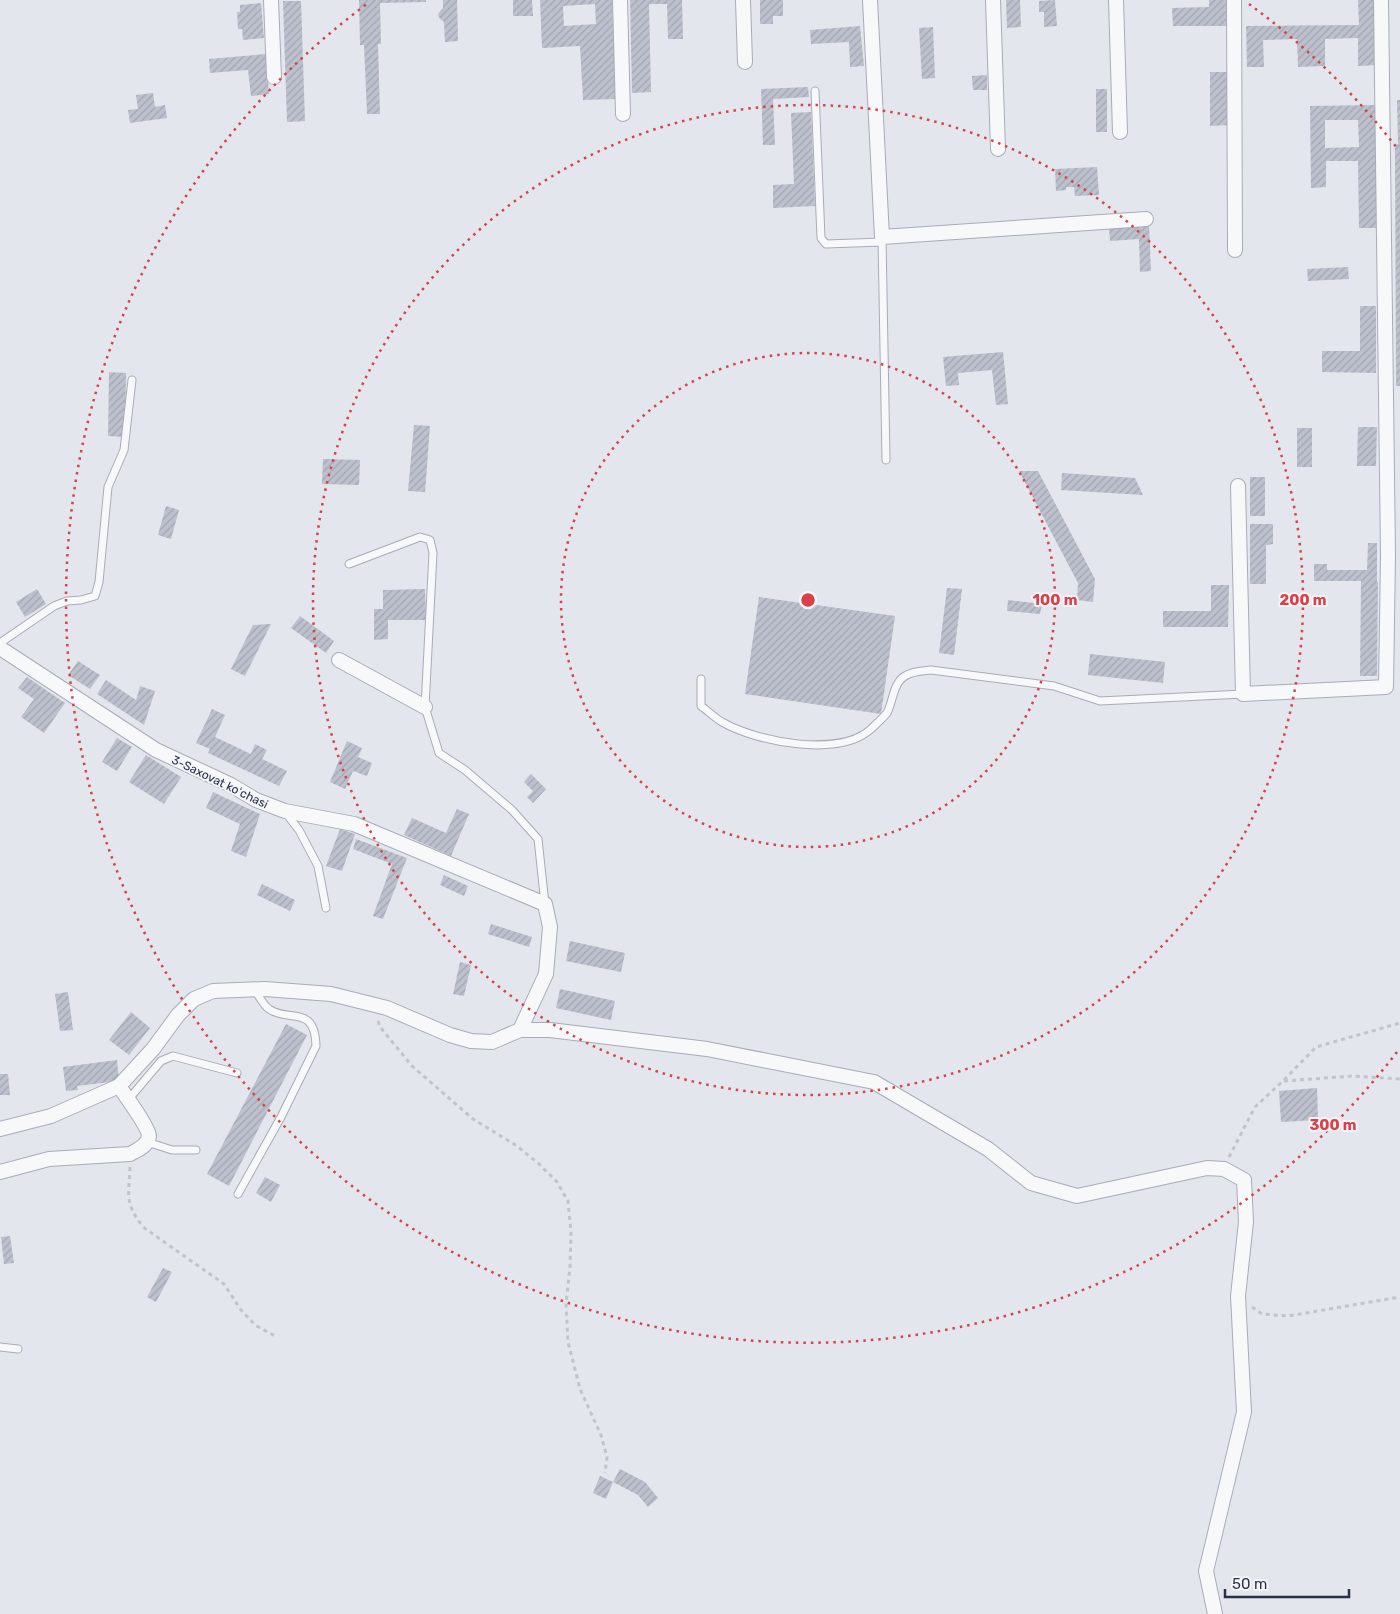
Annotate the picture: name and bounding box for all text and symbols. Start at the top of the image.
centre of rings [799,591,817,609]
text: 100 m [1033,591,1077,609]
text: 200 m [1279,591,1327,609]
street label: 3-Saxovat koʻchasi [170,753,271,811]
text: 300 m [1309,1116,1357,1134]
scale bar [1225,1566,1349,1598]
text: 50 m [1232,1575,1267,1593]

